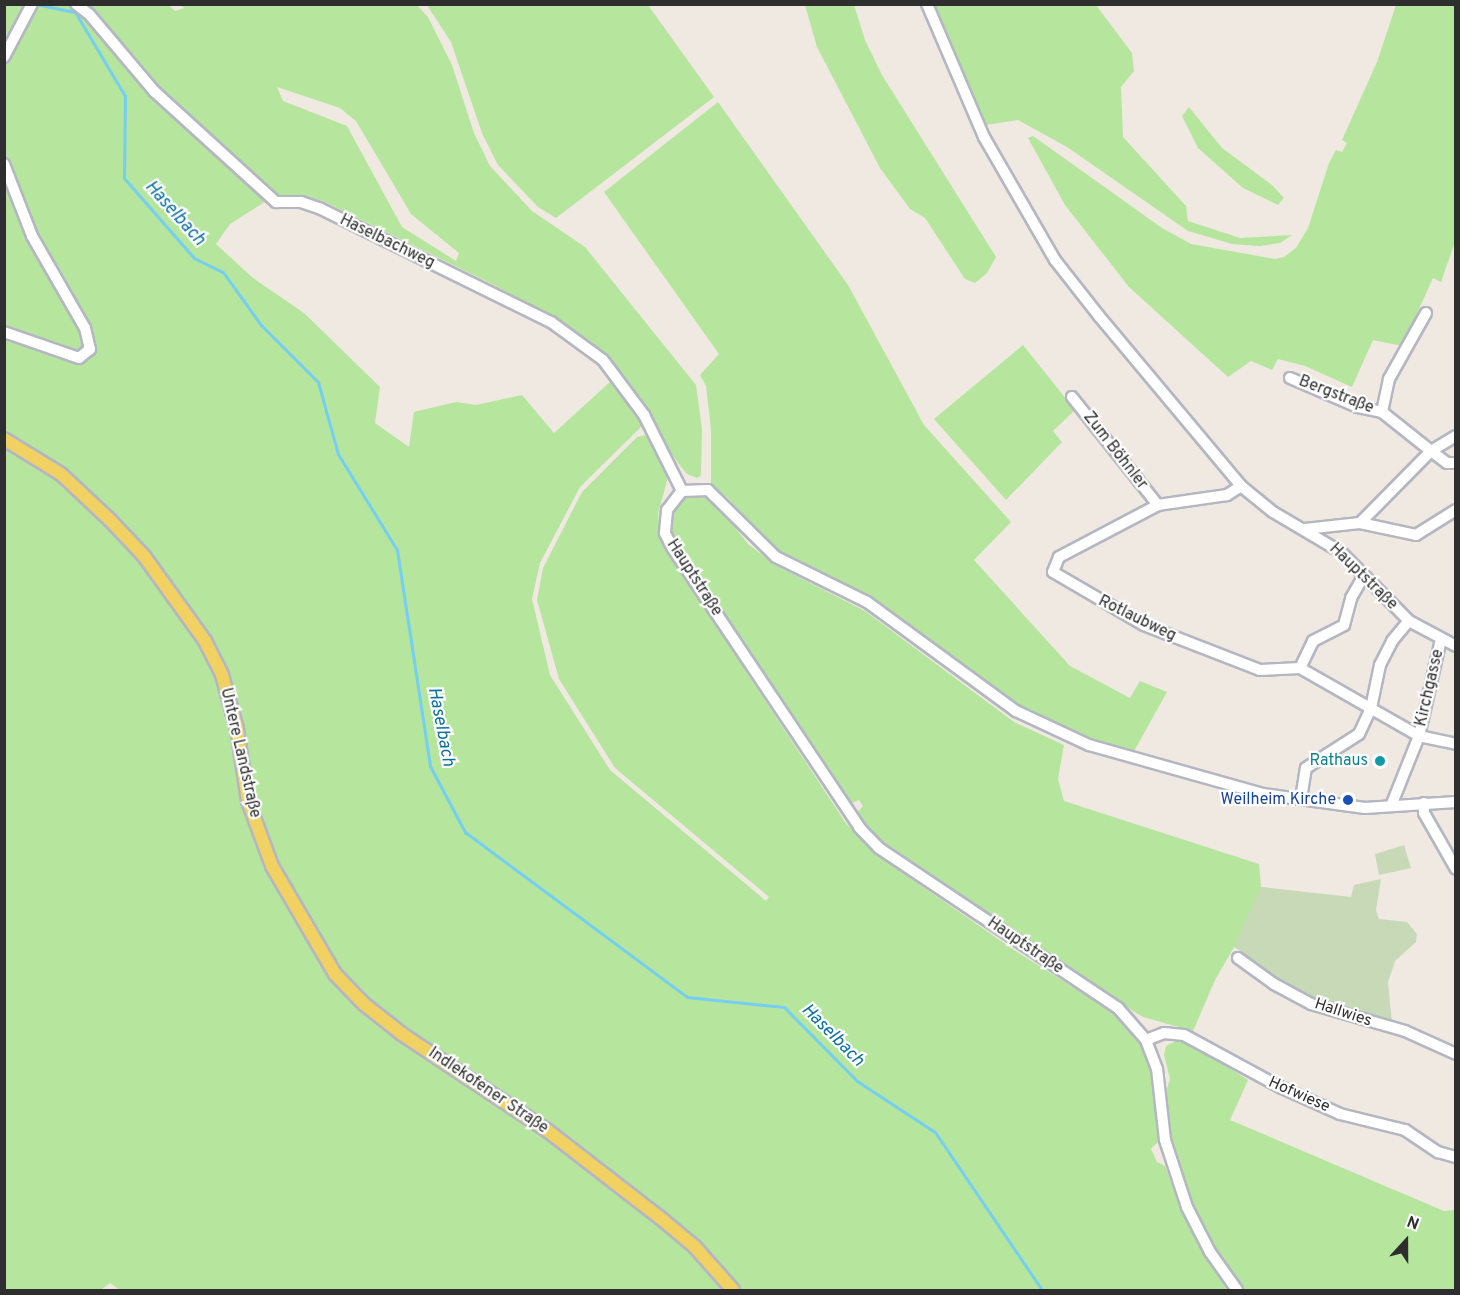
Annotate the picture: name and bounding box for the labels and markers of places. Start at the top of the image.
place label: Rathaus [1310,751,1368,771]
marker: Rathaus [1373,754,1387,768]
place label: Weilheim Kirche [1220,790,1336,810]
marker: Weilheim Kirche [1341,793,1355,807]

